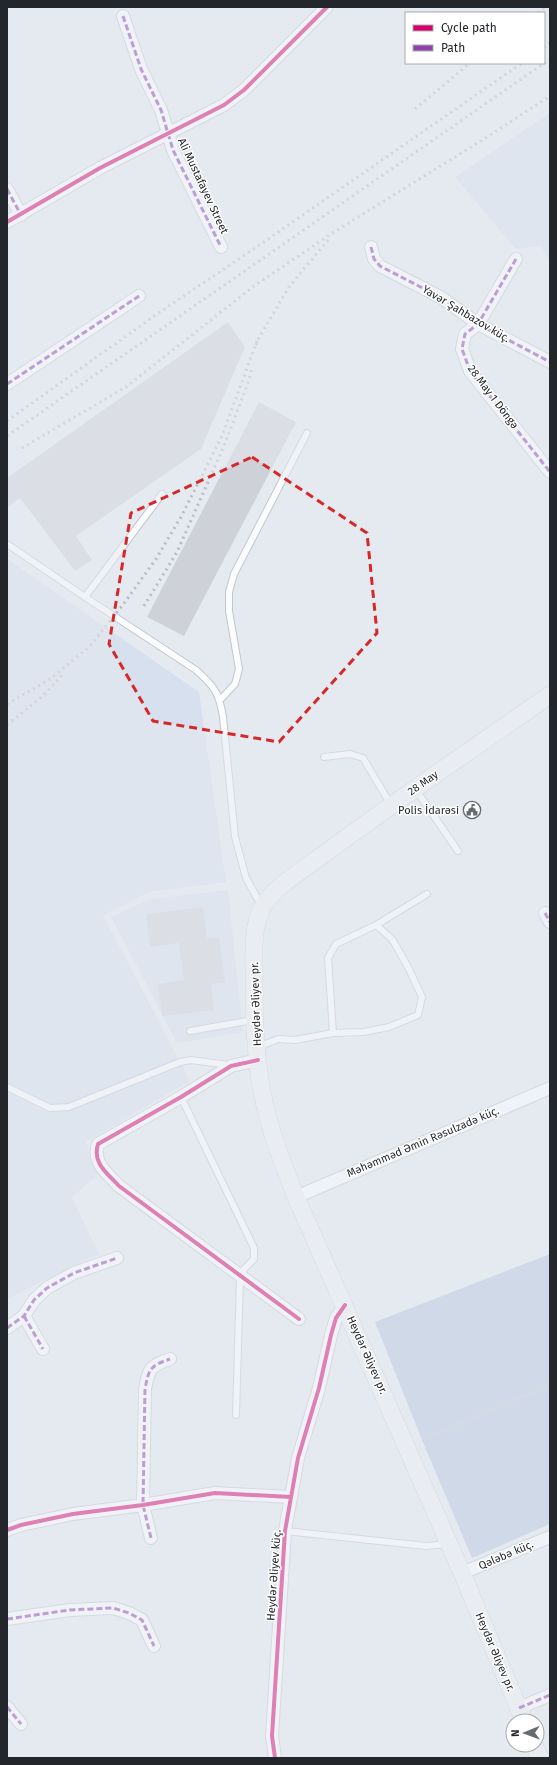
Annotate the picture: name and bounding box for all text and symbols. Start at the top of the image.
legend [405,12,545,64]
text: Cycle path [441,21,497,35]
text: Path [441,41,465,55]
street label: Ali Mustafayev Street [175,136,231,236]
street label: Yavər Şahbazov küç. [420,283,512,345]
street label: 28 May 1 Döngə [465,363,521,431]
street label: 28 May [405,768,441,798]
public building icon: Polis İdarəsi [462,800,482,820]
place label: Polis İdarəsi [398,803,459,817]
street label: Heydər Əliyev pr. [248,961,264,1046]
street label: Məhəmməd Əmin Rəsulzadə küç. [345,1104,501,1180]
street label: Heydər Əliyev pr. [344,1314,390,1396]
street label: Heydər Əliyev küç. [264,1528,284,1621]
street label: Qələbə küç. [477,1537,536,1572]
street label: Heydər Əliyev pr. [473,1611,518,1694]
north arrow [505,1713,545,1753]
text: N [509,1729,522,1737]

